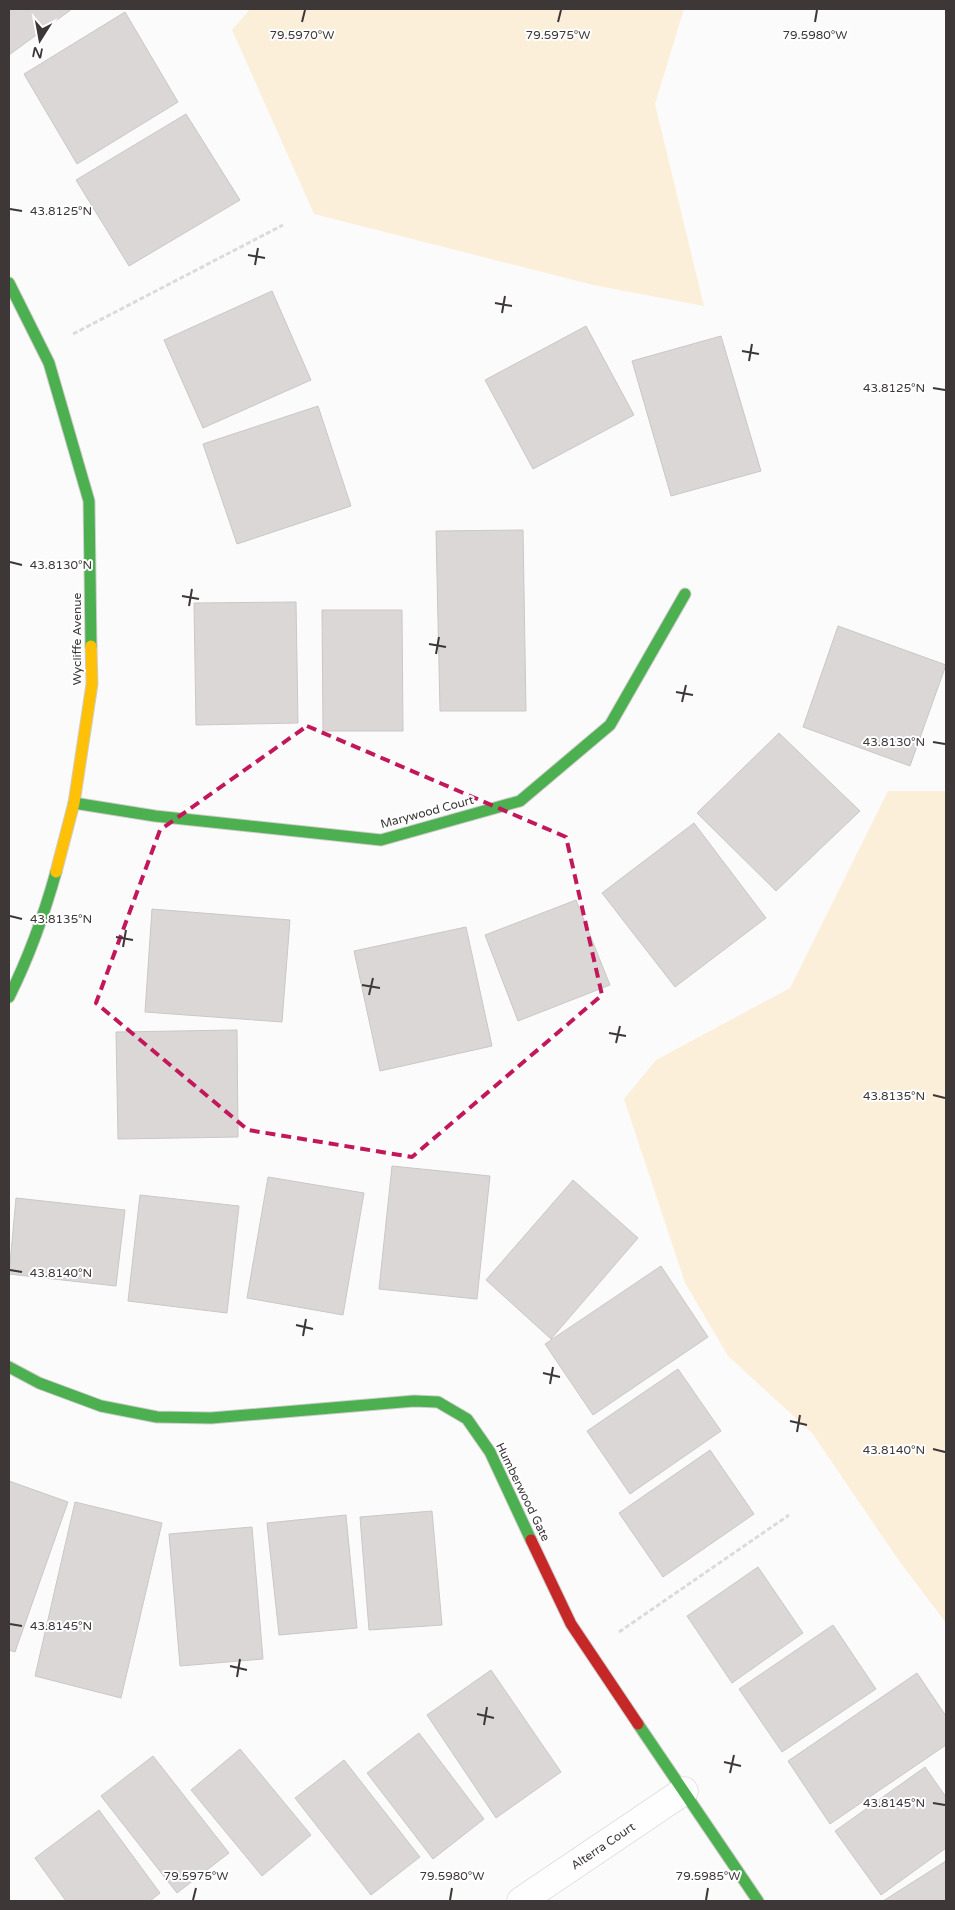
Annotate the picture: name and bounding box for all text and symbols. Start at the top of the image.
north arrow [15,15,65,65]
text: 79.5970°W [269,28,335,42]
text: 79.5975°W [526,28,590,42]
text: 79.5980°W [782,28,848,42]
text: N [30,43,45,62]
text: 43.8125°N [30,204,92,218]
text: 43.8125°N [863,381,925,395]
text: 43.8130°N [30,558,92,572]
street label: Wycliffe Avenue [70,593,84,685]
text: 43.8130°N [863,735,925,749]
street label: Marywood Court [379,793,476,831]
text: 43.8135°N [30,912,92,926]
text: 43.8135°N [863,1089,925,1103]
text: 43.8140°N [30,1266,92,1280]
street label: Humberwood Gate [493,1440,553,1544]
text: 43.8140°N [863,1443,925,1457]
text: 43.8145°N [30,1619,92,1633]
text: 43.8145°N [863,1796,925,1810]
street label: Alterra Court [568,1819,638,1873]
text: 79.5975°W [164,1869,228,1883]
text: 79.5980°W [419,1869,485,1883]
text: 79.5985°W [676,1869,740,1883]

